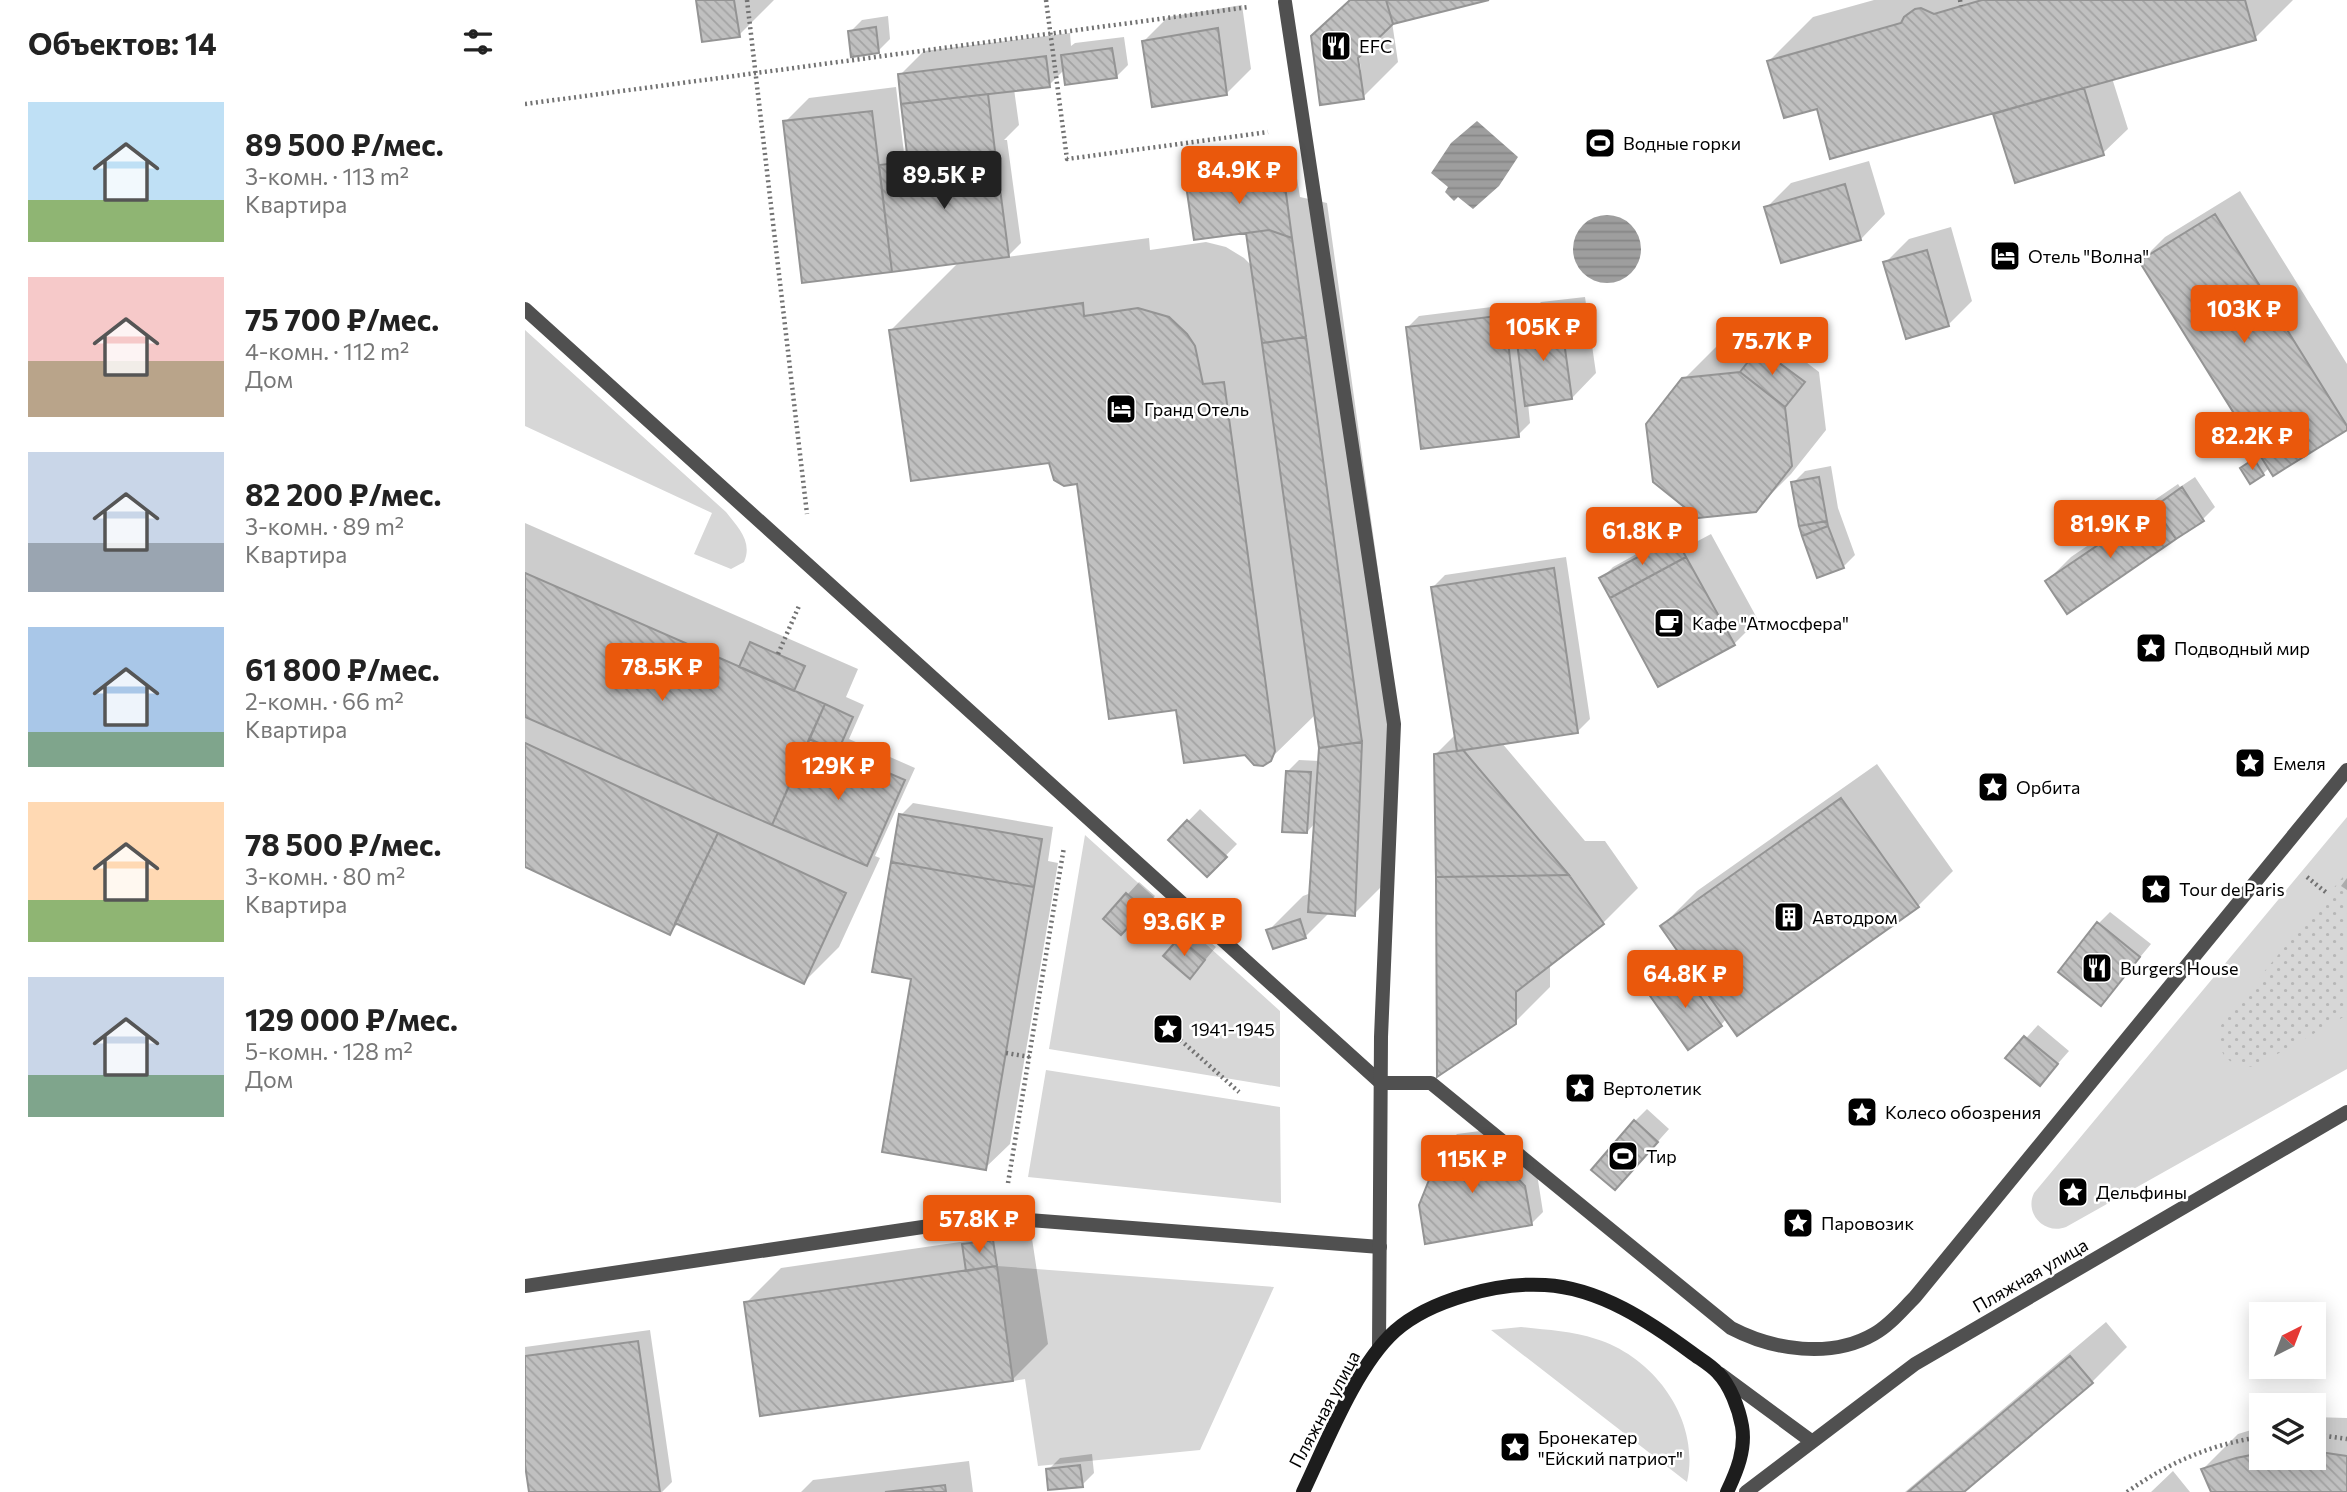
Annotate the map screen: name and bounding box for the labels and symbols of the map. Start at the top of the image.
restaurant icon: EFC [1319,29,1353,63]
place label: EFC [1359,35,1392,57]
sports icon: Водные горки [1583,126,1617,160]
place label: Водные горки [1623,132,1741,154]
pin: 84.9K ₽ [1174,146,1304,206]
pin: 89.5K ₽ [879,152,1009,211]
hotel icon: Отель "Волна" [1988,239,2022,273]
place label: Отель "Волна" [2028,245,2149,267]
pin: 103K ₽ [2187,286,2301,345]
pin: 105K ₽ [1486,304,1600,363]
pin: 75.7K ₽ [1707,318,1837,377]
hotel icon: Гранд Отель [1104,392,1138,426]
place label: Гранд Отель [1144,398,1249,420]
pin: 82.2K ₽ [2187,412,2317,472]
pin: 81.9K ₽ [2045,500,2175,560]
pin: 61.8K ₽ [1577,508,1707,567]
cafe icon: Кафе "Атмосфера" [1652,606,1686,640]
place label: Кафе "Атмосфера" [1692,612,1849,634]
place icon: Подводный мир [2134,631,2168,665]
place label: Подводный мир [2174,637,2310,659]
pin: 78.5K ₽ [597,644,727,703]
pin: 129K ₽ [781,742,895,802]
place icon: Емеля [2233,746,2267,780]
place label: Емеля [2273,752,2326,774]
place icon: Орбита [1976,770,2010,804]
place label: Орбита [2016,776,2080,798]
place icon: Tour de Paris [2139,872,2173,906]
place label: Tour de Paris [2179,878,2285,900]
pin: 93.6K ₽ [1119,898,1249,958]
building icon: Автодром [1772,900,1806,934]
place label: Автодром [1812,906,1898,928]
pin: 64.8K ₽ [1620,950,1750,1010]
restaurant icon: Burgers House [2080,951,2114,985]
place label: Burgers House [2120,957,2238,979]
place icon: 1941-1945 [1151,1012,1185,1046]
place label: 1941-1945 [1191,1018,1275,1040]
place icon: Вертолетик [1563,1071,1597,1105]
place label: Вертолетик [1603,1077,1702,1099]
place icon: Колесо обозрения [1845,1095,1879,1129]
place label: Колесо обозрения [1885,1101,2041,1123]
pin: 115K ₽ [1415,1136,1529,1195]
sports icon: Тир [1606,1139,1640,1173]
place label: Тир [1646,1145,1677,1167]
place icon: Дельфины [2056,1175,2090,1209]
place label: Дельфины [2096,1181,2187,1203]
pin: 57.8K ₽ [914,1196,1044,1255]
place icon: Паровозик [1781,1206,1815,1240]
place label: Паровозик [1821,1212,1914,1234]
street label: Пляжная улица [1969,1233,2091,1317]
north arrow [2249,1302,2326,1379]
street label: Пляжная улица [1284,1347,1364,1471]
place label: Бронекатер "Ейский патриот" [1538,1426,1683,1469]
place icon: Бронекатер "Ейский патриот" [1498,1430,1532,1464]

